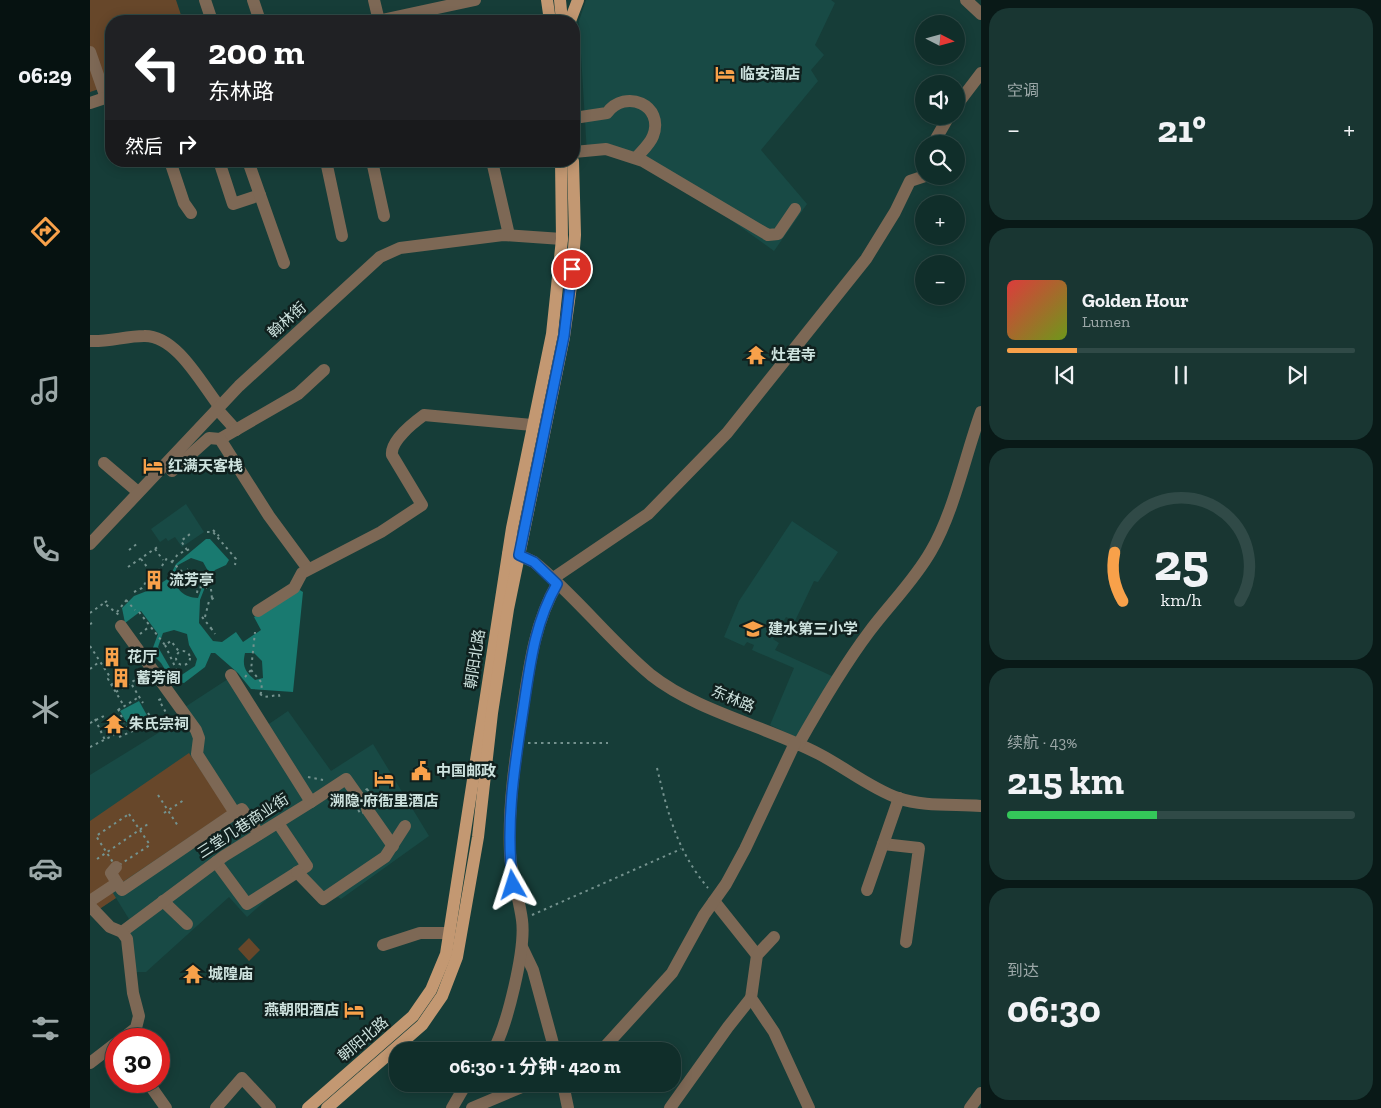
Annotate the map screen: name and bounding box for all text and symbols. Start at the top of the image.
north arrow [915,15,965,65]
map controls [915,15,965,305]
text: 200 m [208,31,304,73]
icon: left [125,35,190,100]
text: 06:29 [18,62,72,89]
hotel icon: 临安酒店 [714,63,736,85]
place label: 临安酒店 [740,65,800,83]
button: sound [915,75,965,125]
text: 东林路 [208,78,274,105]
text: 空调 [1007,81,1039,100]
text: 21° [1157,106,1206,152]
text: − [1007,113,1020,146]
text: + [1343,113,1355,146]
icon: right [173,130,201,158]
text: 然后 [125,135,163,158]
button: search [915,135,965,185]
button: + [915,195,965,245]
icon: directions [28,214,63,249]
pin [551,248,593,290]
icon: arrive [558,255,586,283]
button: − [915,255,965,305]
text: Golden Hour [1082,289,1189,312]
street label: 翰林街 [264,298,310,342]
text: Lumen [1082,312,1130,331]
temple icon: 灶君寺 [745,344,767,366]
place label: 灶君寺 [771,346,816,364]
icon: previous [1051,361,1079,389]
icon: pause [1167,361,1195,389]
icon: next [1283,361,1311,389]
icon: music [28,373,63,408]
hotel icon: 红满天客栈 [142,455,164,477]
place label: 红满天客栈 [168,457,243,475]
text: 25 [1153,531,1209,593]
icon: phone [28,532,63,567]
building icon: 流芳亭 [143,569,165,591]
place label: 流芳亭 [169,571,214,589]
text: km/h [1161,589,1201,611]
school or university icon: 建水第三小学 [742,618,764,640]
place label: 建水第三小学 [768,620,858,638]
street label: 朝阳北路 [461,628,489,690]
building icon: 花厅 [101,646,123,668]
place label: 花厅 [127,648,157,666]
building icon: 蓄芳阁 [110,667,132,689]
place label: 蓄芳阁 [136,669,181,687]
street label: 东林路 [709,682,757,716]
icon: climate [28,692,63,727]
temple icon: 朱氏宗祠 [103,713,125,735]
place label: 朱氏宗祠 [129,715,189,733]
text: 续航 · 43% [1007,733,1077,752]
text: 215 km [1007,758,1124,804]
public building icon: 中国邮政 [410,760,432,782]
place label: 中国邮政 [436,762,496,780]
hotel icon: 溯隐·府衙里酒店 [373,768,395,790]
street label: 三堂几巷商业街 [194,790,292,862]
place label: 溯隐·府衙里酒店 [330,792,438,810]
icon: car [28,851,63,886]
position arrow [486,858,538,910]
text: 到达 [1007,961,1039,980]
temple icon: 城隍庙 [182,963,204,985]
place label: 城隍庙 [208,965,253,983]
text: 06:30 [1007,986,1101,1032]
hotel icon: 燕朝阳酒店 [343,999,365,1021]
place label: 燕朝阳酒店 [264,1001,339,1019]
icon: filters [28,1011,63,1046]
street label: 朝阳北路 [334,1013,392,1065]
speed limit sign: 30 [105,1028,170,1093]
text: 06:30 · 1 分钟 · 420 m [449,1055,621,1078]

